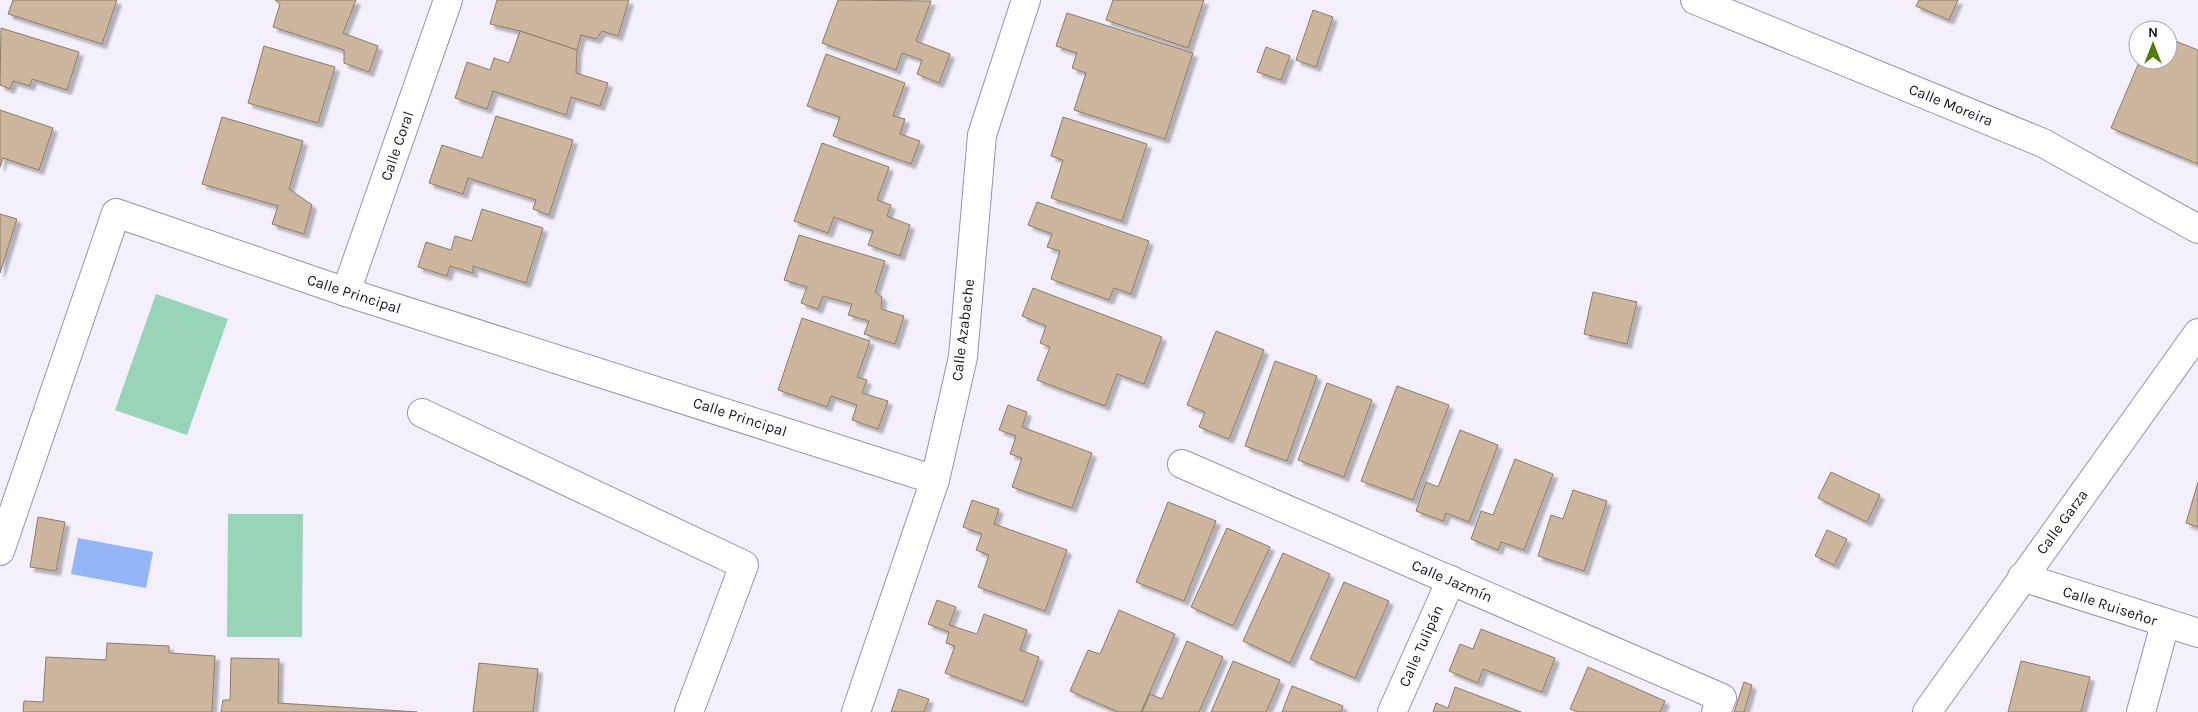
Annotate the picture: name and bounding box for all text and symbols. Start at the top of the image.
north arrow [2128,20,2178,70]
text: N [2148,24,2158,41]
street label: Calle Moreira [1906,80,1996,130]
street label: Calle Coral [377,109,417,183]
street label: Calle Principal [305,270,403,318]
street label: Calle Azabache [948,278,978,382]
street label: Calle Principal [691,393,789,441]
street label: Calle Garza [2032,486,2092,558]
street label: Calle Jazmín [1409,556,1495,606]
street label: Calle Ruiseñor [2061,582,2160,630]
street label: Calle Tulipán [1395,602,1447,690]

